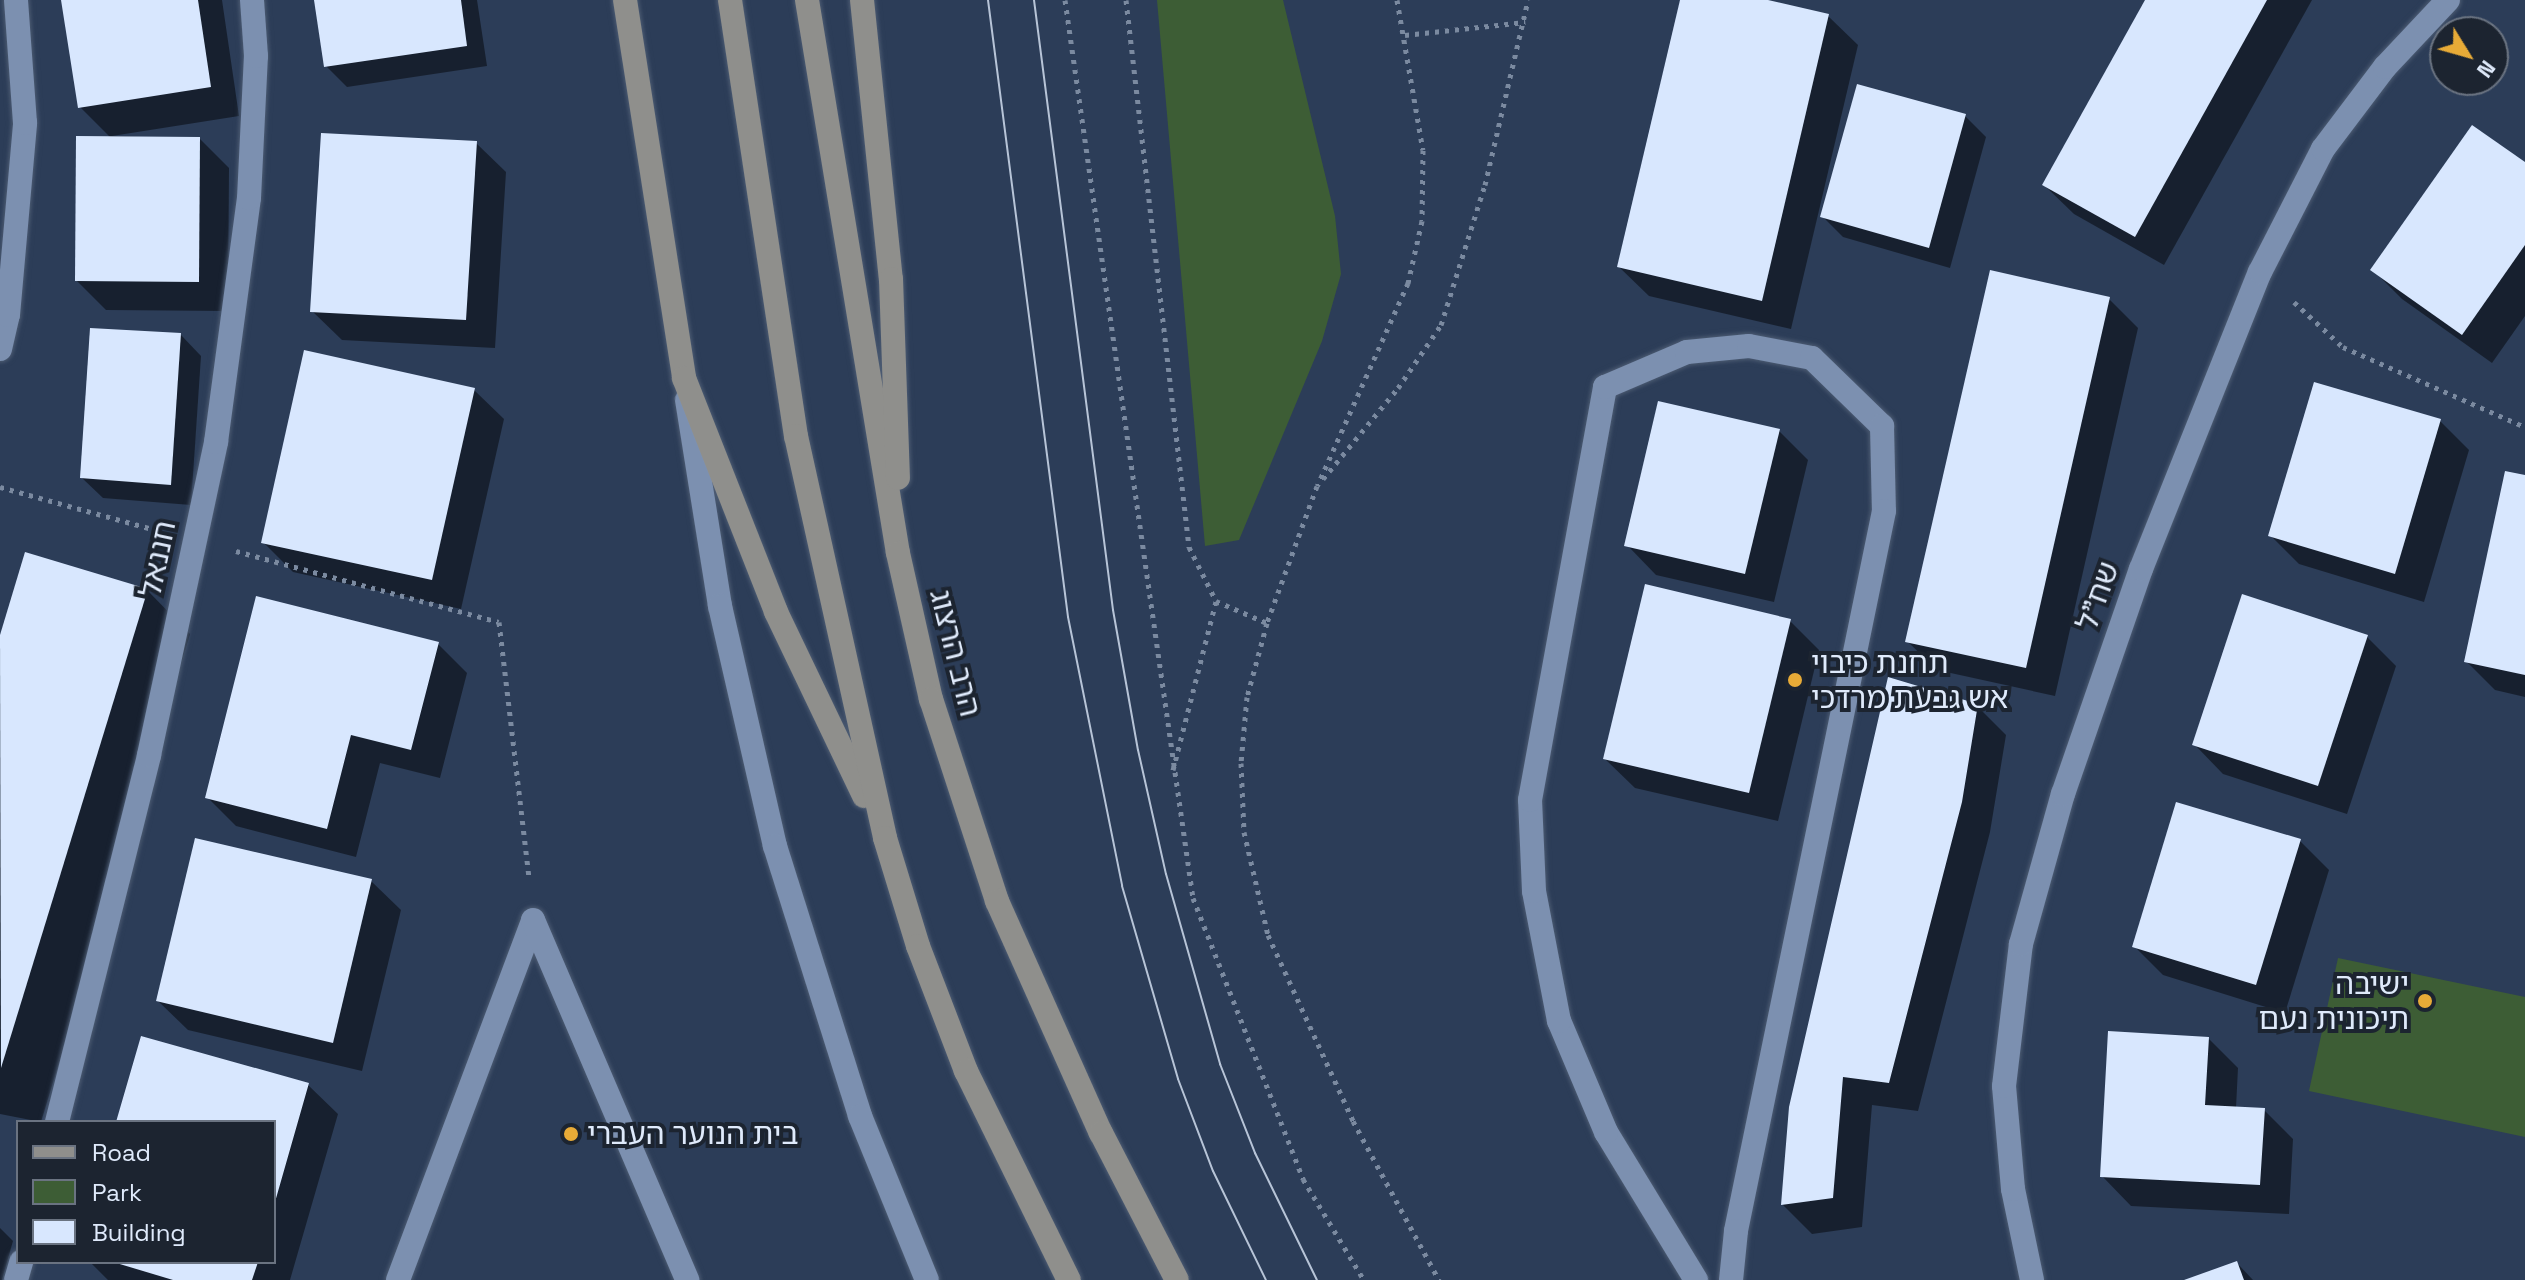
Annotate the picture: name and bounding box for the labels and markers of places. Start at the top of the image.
place label: תחנת כיבוי אש גבעת מרדכי [1811,645,2008,716]
marker: תחנת כיבוי אש גבעת מרדכי [1786,671,1804,689]
place label: ישיבה תיכונית נעם [2259,966,2409,1036]
marker: ישיבה תיכונית נעם [2416,992,2434,1010]
place label: בית הנוער העברי [587,1116,799,1152]
marker: בית הנוער העברי [562,1125,580,1143]

